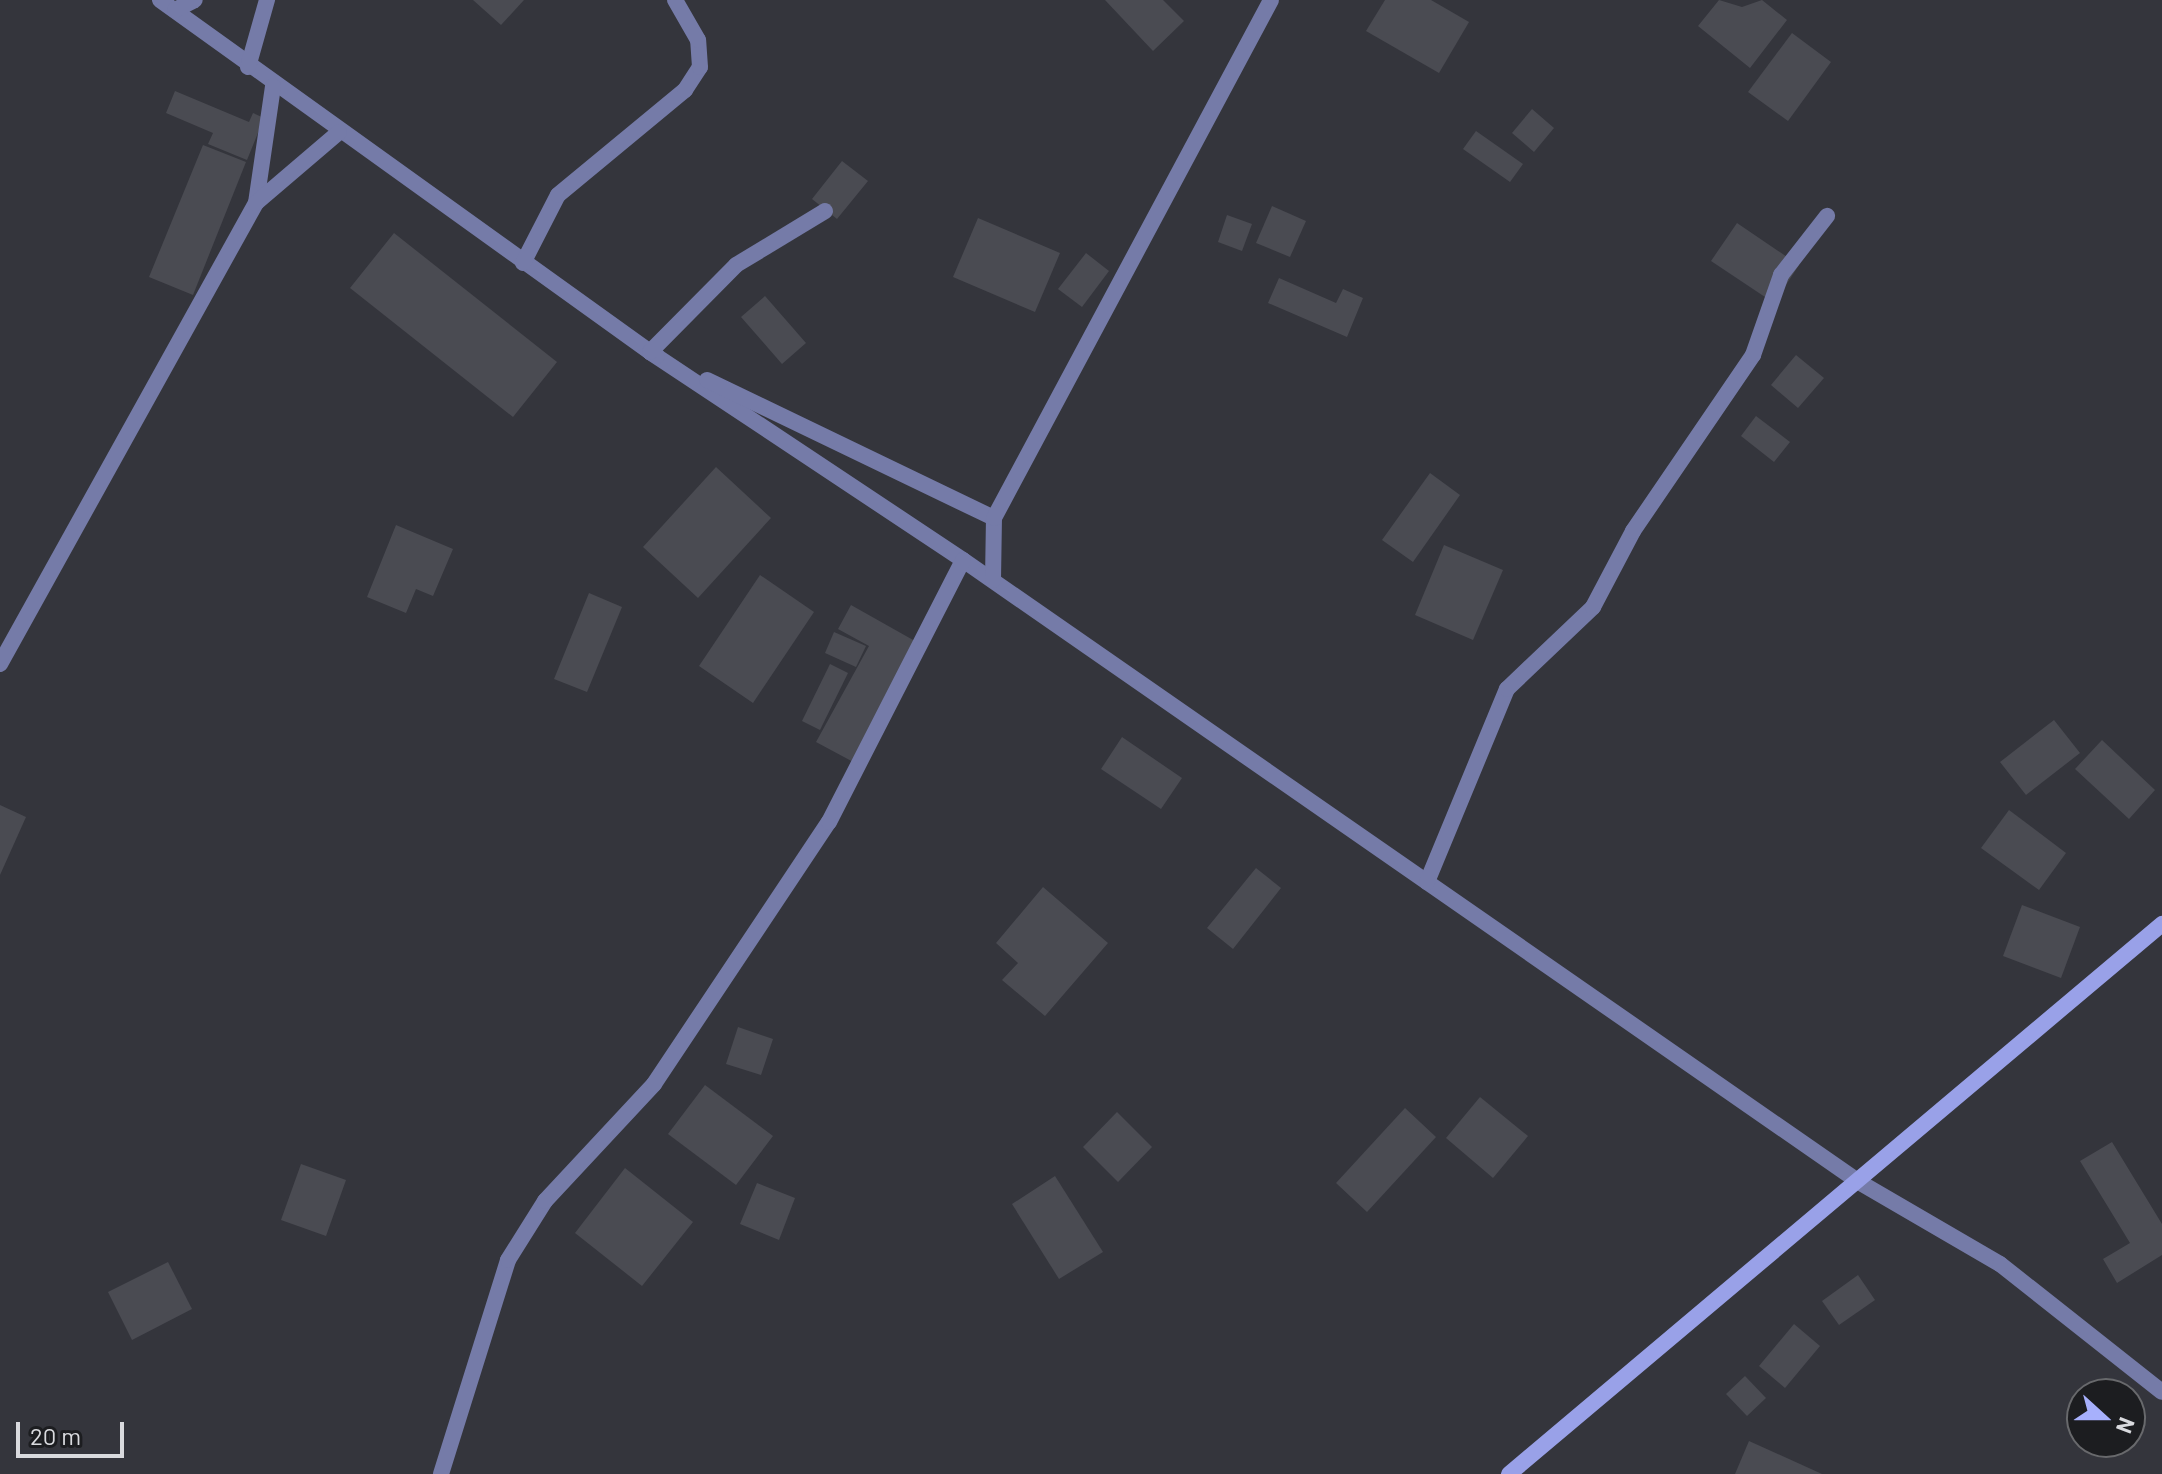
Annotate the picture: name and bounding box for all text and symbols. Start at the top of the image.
north arrow [2066,1378,2146,1458]
scale bar [20,1406,128,1456]
text: N [2112,1414,2141,1437]
text: 20 m [30,1421,81,1450]

